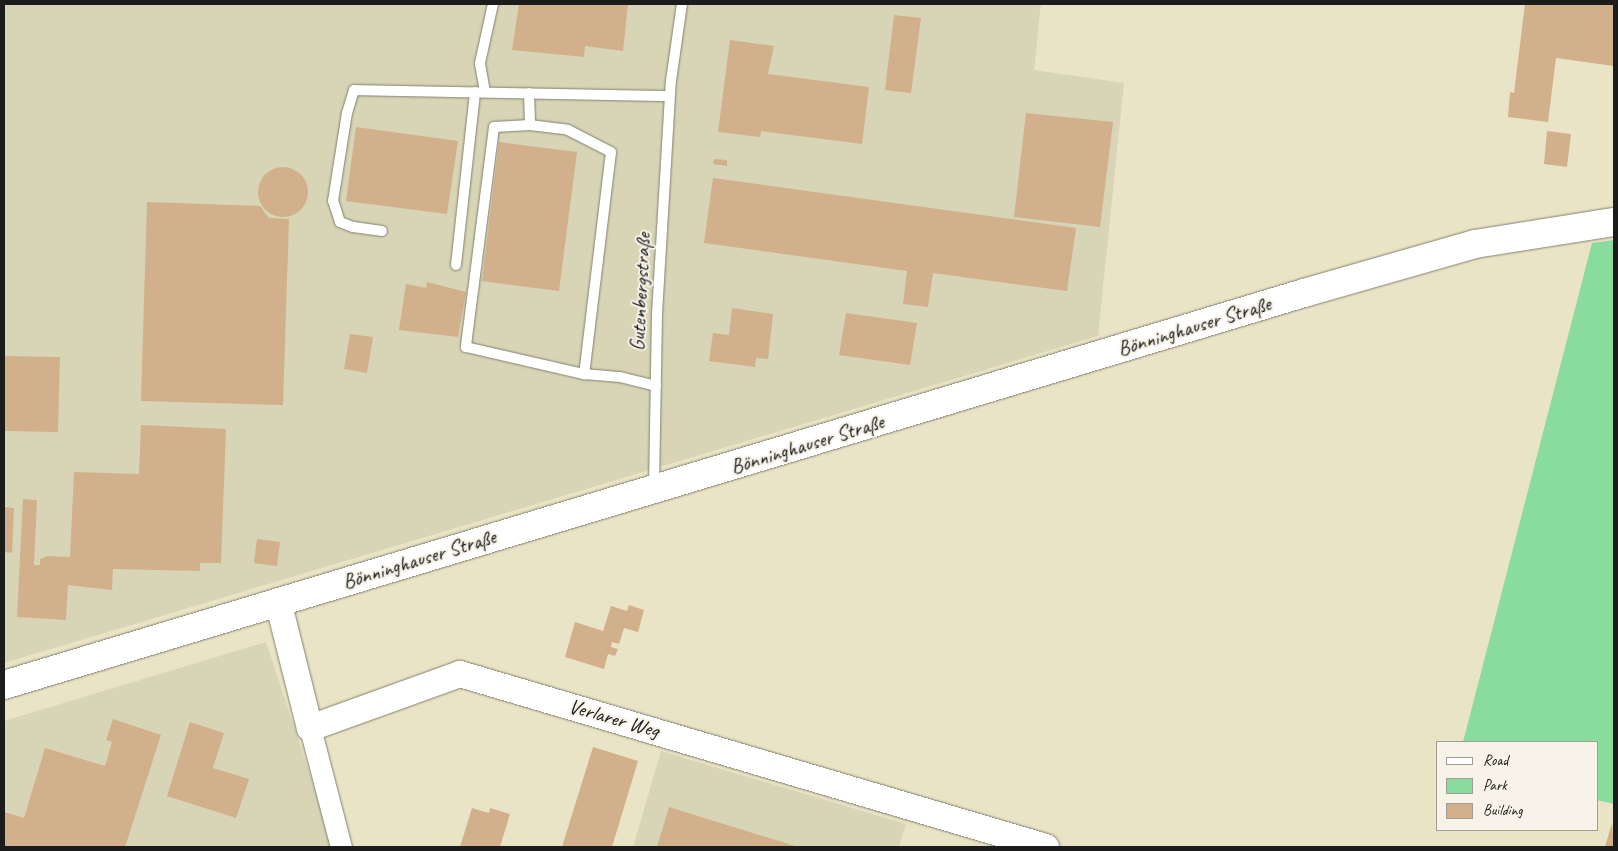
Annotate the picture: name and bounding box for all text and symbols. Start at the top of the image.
street label: Gutenbergstraße [624,232,656,352]
street label: Bönninghauser Straße [1114,291,1274,361]
street label: Bönninghauser Straße [727,409,887,479]
street label: Bönninghauser Straße [339,524,499,594]
street label: Verlarer Weg [566,693,662,743]
legend [1436,741,1598,831]
text: Road [1483,751,1508,770]
text: Park [1483,776,1507,795]
text: Building [1483,801,1522,820]

